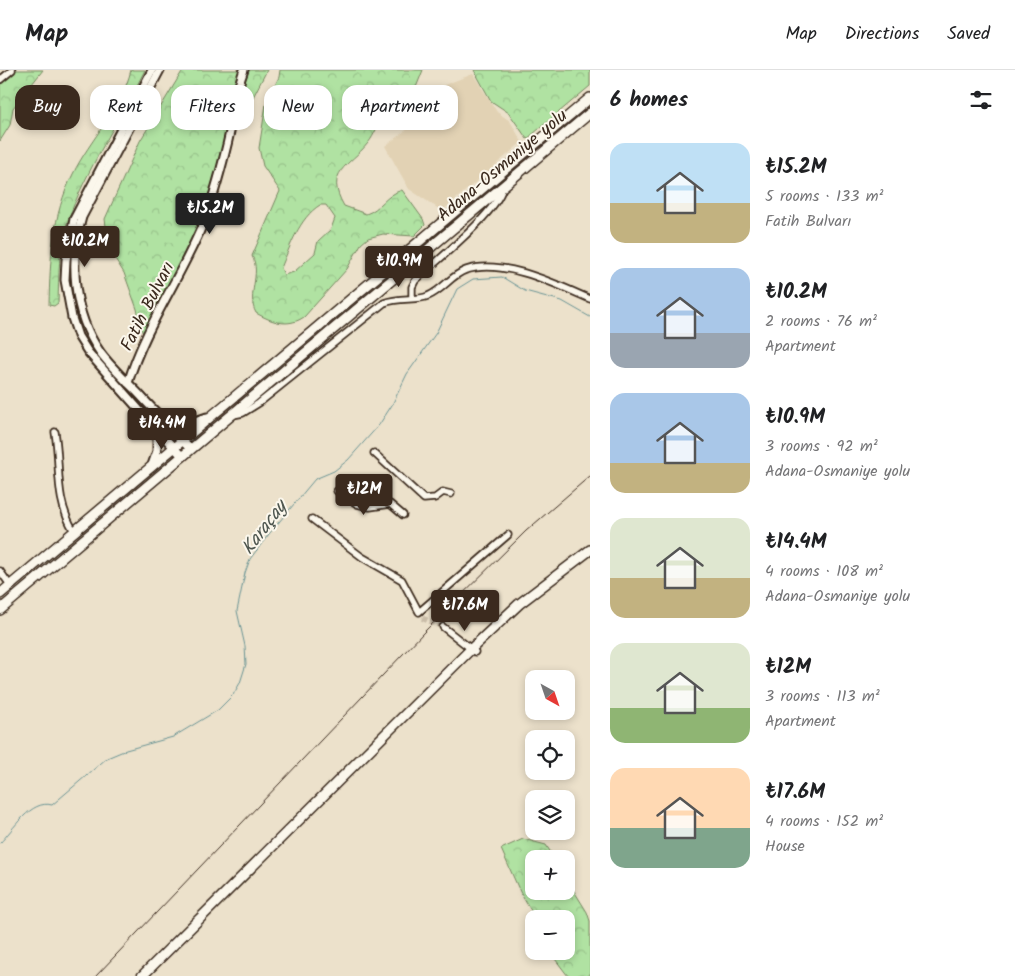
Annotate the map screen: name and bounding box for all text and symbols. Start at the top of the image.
text: Map [25,15,68,54]
text: Map [785,20,817,49]
text: Directions [845,20,919,49]
text: Saved [947,20,990,49]
text: 6 homes [610,84,688,117]
chip: Buy [15,85,80,130]
chip: Rent [90,85,161,130]
chip: Filters [171,85,254,130]
chip: New [264,85,332,130]
chip: Apartment [342,85,458,130]
icon: filters [967,86,995,114]
street label: Adana-Osmaniye yolu [431,102,575,230]
text: ₺15.2M [765,151,827,184]
icon: home [650,163,710,223]
text: 5 rooms · 133 m² [765,184,883,209]
pin: ₺15.2M [169,192,251,235]
text: ₺15.2M [187,196,233,221]
text: Fatih Bulvarı [765,209,851,234]
pin: ₺10.2M [44,226,126,268]
text: ₺10.2M [61,229,109,254]
pin: ₺10.9M [358,246,440,288]
text: ₺10.9M [376,249,422,274]
street label: Fatih Bulvarı [113,257,183,357]
text: ₺10.2M [765,276,827,309]
icon: home [650,288,710,348]
text: 2 rooms · 76 m² [765,309,877,334]
text: Apartment [765,334,836,359]
text: ₺10.9M [765,401,825,434]
pin: ₺14.4M [121,408,203,450]
text: ₺14.4M [139,411,186,436]
icon: home [650,413,710,473]
text: 3 rooms · 92 m² [765,434,878,459]
text: Adana-Osmaniye yolu [765,459,910,484]
pin: ₺12M [334,474,394,516]
text: ₺12M [346,477,382,502]
water label: Karaçay [234,492,297,562]
text: ₺14.4M [765,526,827,559]
icon: home [650,538,710,598]
text: 4 rooms · 108 m² [765,559,883,584]
text: Adana-Osmaniye yolu [765,584,910,609]
pin: ₺17.6M [424,590,506,632]
text: ₺17.6M [442,593,488,618]
text: ₺12M [765,651,811,684]
icon: home [650,663,710,723]
north arrow [525,670,575,720]
map controls [525,670,575,960]
text: 3 rooms · 113 m² [765,684,880,709]
text: Apartment [765,709,836,734]
button: locate [525,730,575,780]
text: ₺17.6M [765,776,825,809]
icon: home [650,788,710,848]
button: layers [525,790,575,840]
text: 4 rooms · 152 m² [765,809,883,834]
text: House [765,834,805,859]
button: + [525,850,575,900]
button: − [525,910,575,960]

